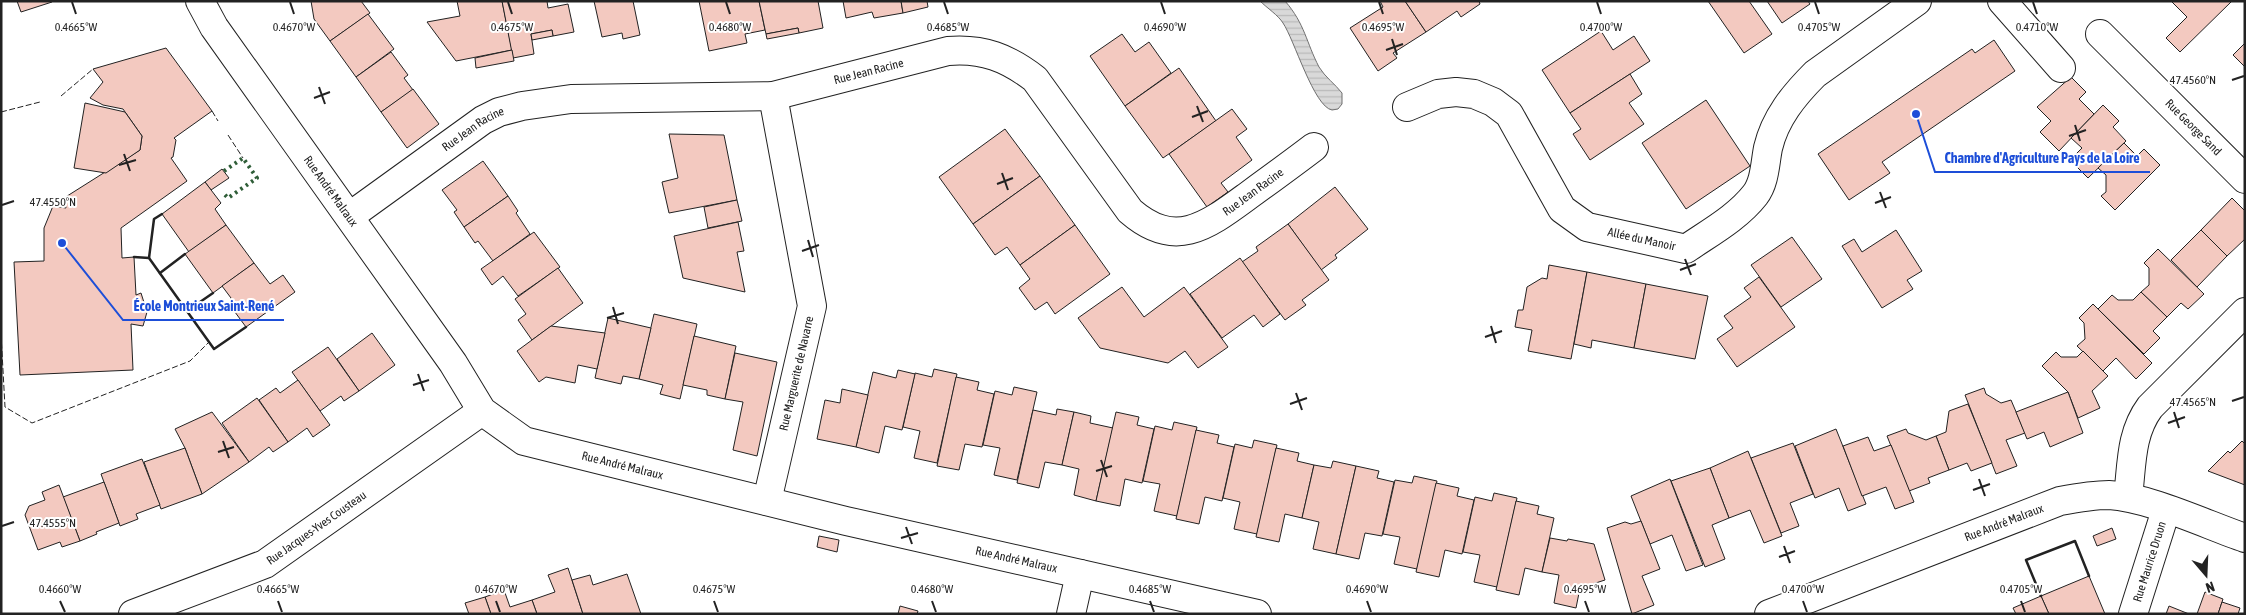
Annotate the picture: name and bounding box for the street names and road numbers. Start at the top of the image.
street label: Rue Jean Racine [832,56,905,87]
street label: Rue George Sand [2162,96,2224,158]
street label: Rue Jean Racine [439,104,505,154]
street label: Rue André Malraux [301,153,361,229]
street label: Rue Jean Racine [1220,165,1286,219]
street label: Allée du Manoir [1606,225,1677,254]
street label: Rue Marguerite de Navarre [776,315,816,432]
street label: Rue André Malraux [580,449,665,482]
street label: Rue Jacques-Yves Cousteau [264,488,369,568]
street label: Rue André Malraux [1963,501,2045,544]
street label: Rue Maurice Druon [2130,520,2169,604]
street label: Rue André Malraux [974,544,1059,576]

